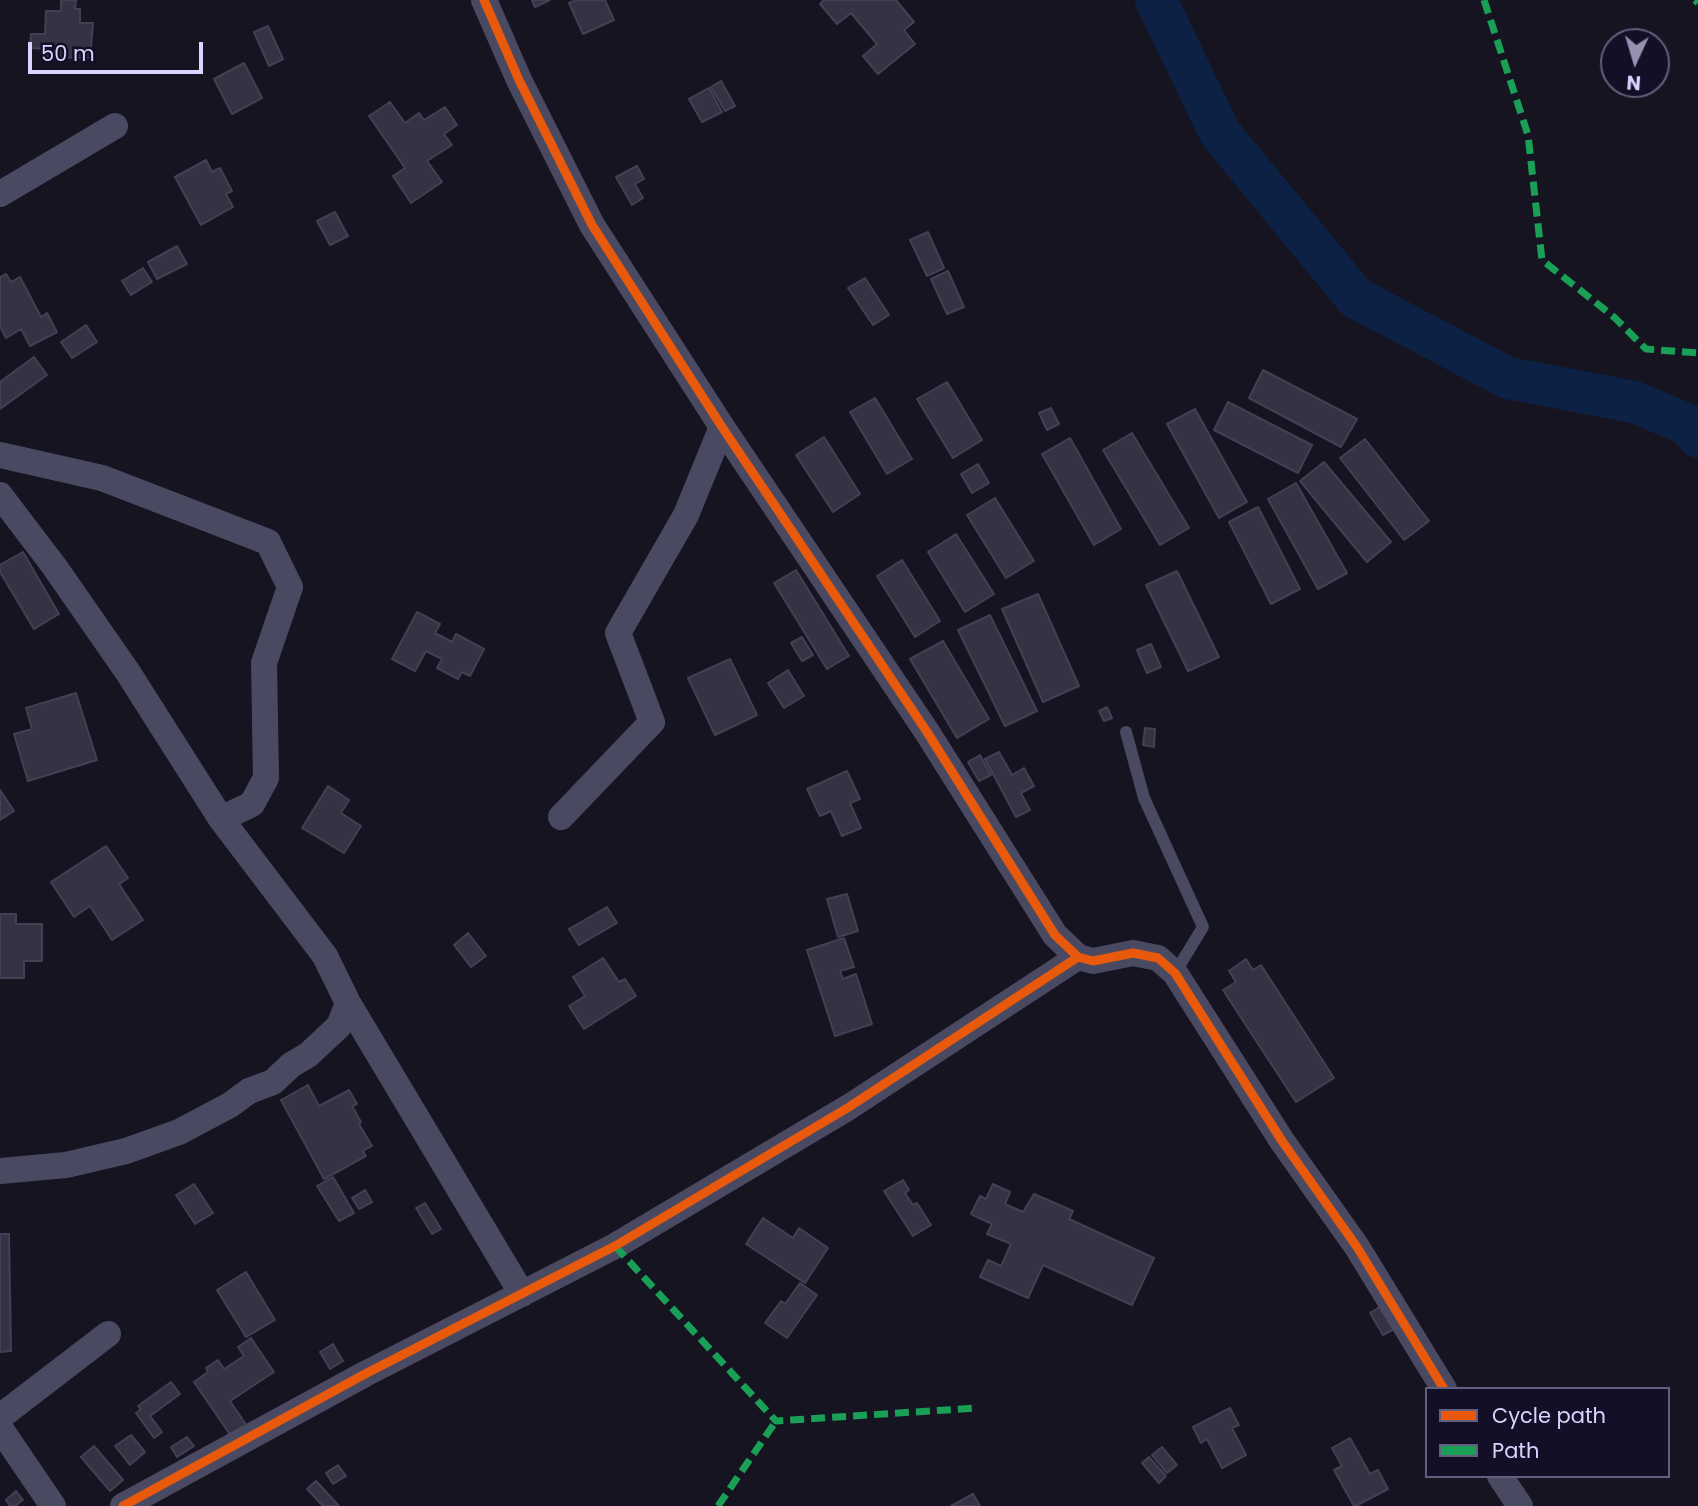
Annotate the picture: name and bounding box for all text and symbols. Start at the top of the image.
scale bar [32,28,206,72]
north arrow [1600,28,1670,98]
text: 50 m [41,39,95,68]
text: N [1626,68,1642,96]
legend [1425,1387,1670,1478]
text: Cycle path [1492,1401,1606,1430]
text: Path [1492,1436,1539,1465]

